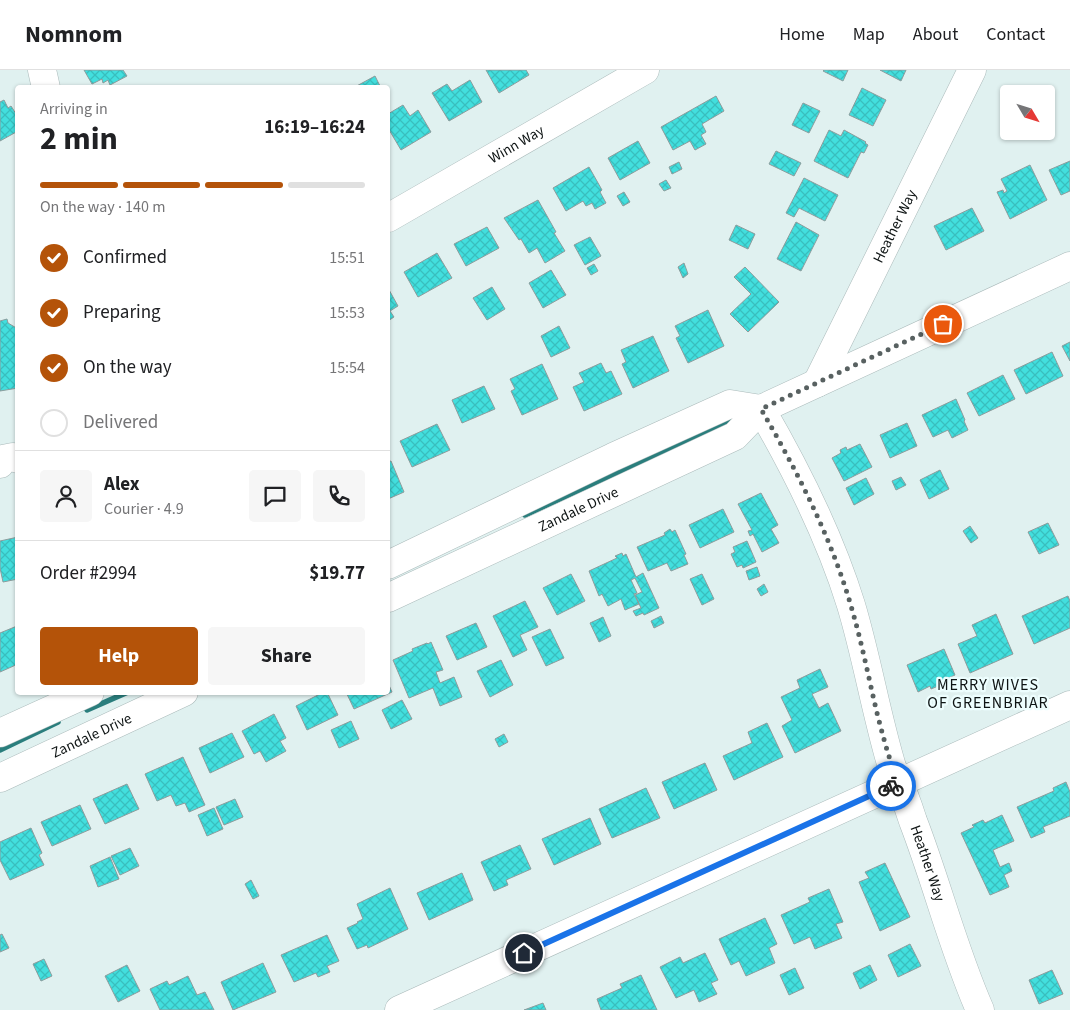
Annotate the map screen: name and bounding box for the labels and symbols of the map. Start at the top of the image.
north arrow [1000,85,1055,140]
street label: Winn Way [485,120,548,168]
street label: Heather Way [868,186,922,266]
pin [922,303,964,345]
street label: Zandale Drive [535,481,622,537]
district label: MERRY WIVES OF GREENBRIAR [927,674,1049,714]
street label: Zandale Drive [48,707,135,763]
courier [866,761,916,811]
street label: Heather Way [905,822,951,904]
pin [503,932,545,974]

